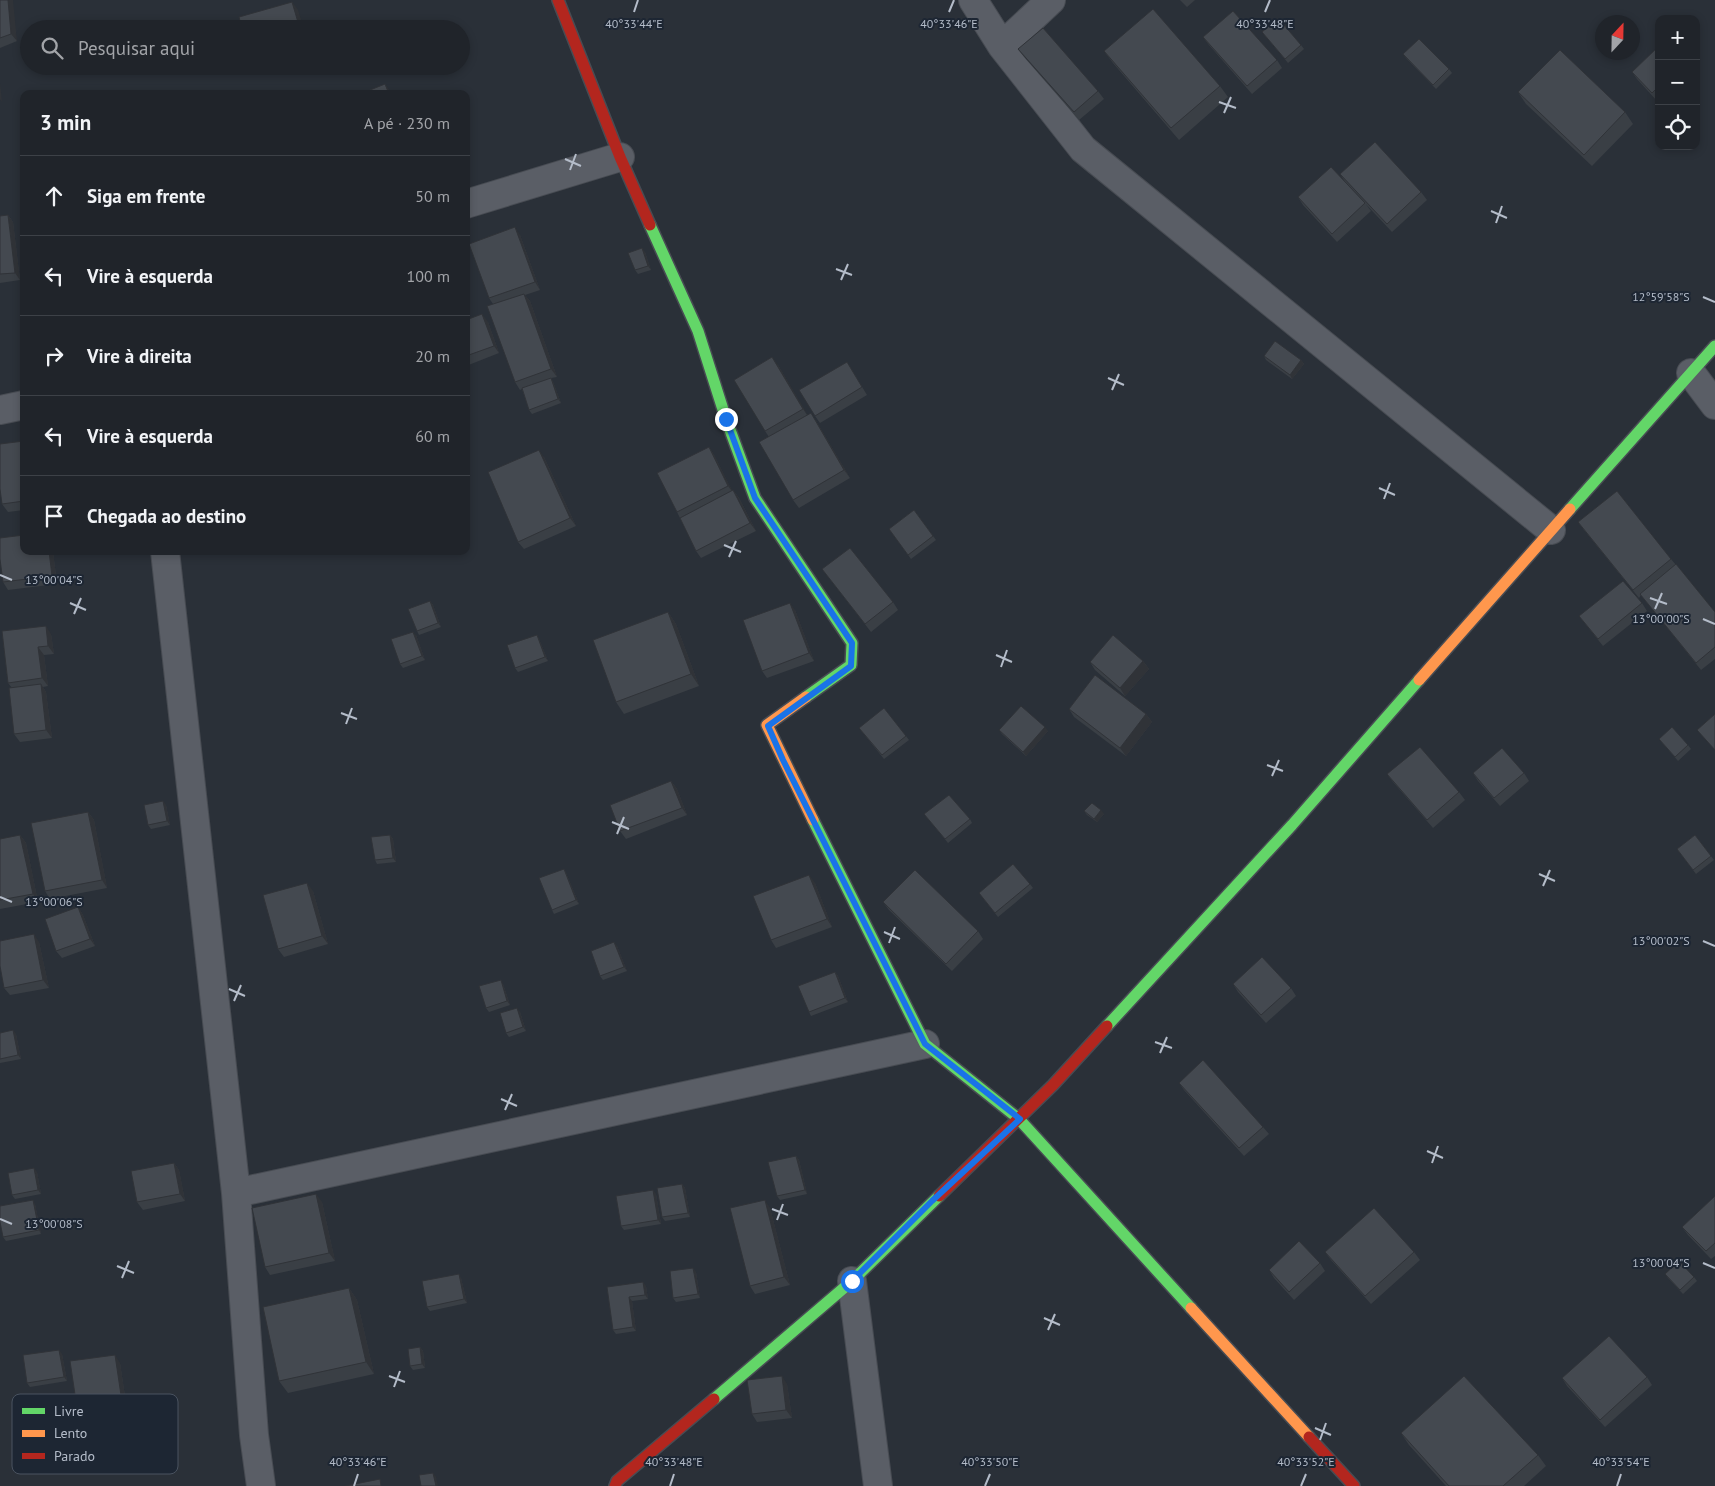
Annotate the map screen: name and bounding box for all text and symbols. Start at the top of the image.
north arrow [1595,15,1640,60]
map controls [1655,15,1700,150]
button: + [1655,15,1700,60]
text: 40°33'44"E [605,16,663,31]
text: 40°33'46"E [920,16,978,31]
text: 40°33'48"E [1236,16,1294,31]
search box [20,20,470,75]
icon: search [38,34,66,62]
text: Pesquisar aqui [78,36,195,60]
button: − [1655,60,1700,105]
button: locate [1655,105,1700,150]
text: 3 min [40,109,91,136]
text: A pé · 230 m [364,113,450,133]
icon: ahead [40,182,68,210]
text: Siga em frente [87,184,205,208]
text: 50 m [415,186,450,206]
icon: left [40,262,68,290]
text: Vire à esquerda [87,264,213,288]
text: 100 m [407,266,450,286]
text: 12°59'58"S [1632,289,1690,304]
icon: right [40,342,68,370]
text: Vire à direita [87,344,192,368]
text: 20 m [415,346,450,366]
route end [715,408,738,431]
icon: left [40,422,68,450]
text: Vire à esquerda [87,424,213,448]
text: 60 m [415,426,450,446]
icon: arrive [40,502,68,530]
text: Chegada ao destino [87,504,246,528]
text: 13°00'04"S [25,572,83,587]
text: 13°00'00"S [1632,611,1690,626]
text: 13°00'06"S [25,894,83,909]
text: 13°00'02"S [1632,933,1690,948]
text: 13°00'08"S [25,1216,83,1231]
text: 13°00'04"S [1632,1255,1690,1270]
route start [841,1270,864,1293]
legend [12,1394,178,1474]
text: Livre [54,1402,84,1420]
text: Lento [54,1424,87,1442]
text: Parado [54,1447,95,1465]
text: 40°33'46"E [329,1454,387,1469]
text: 40°33'48"E [645,1454,703,1469]
text: 40°33'50"E [961,1454,1019,1469]
text: 40°33'52"E [1277,1454,1335,1469]
text: 40°33'54"E [1592,1454,1650,1469]

